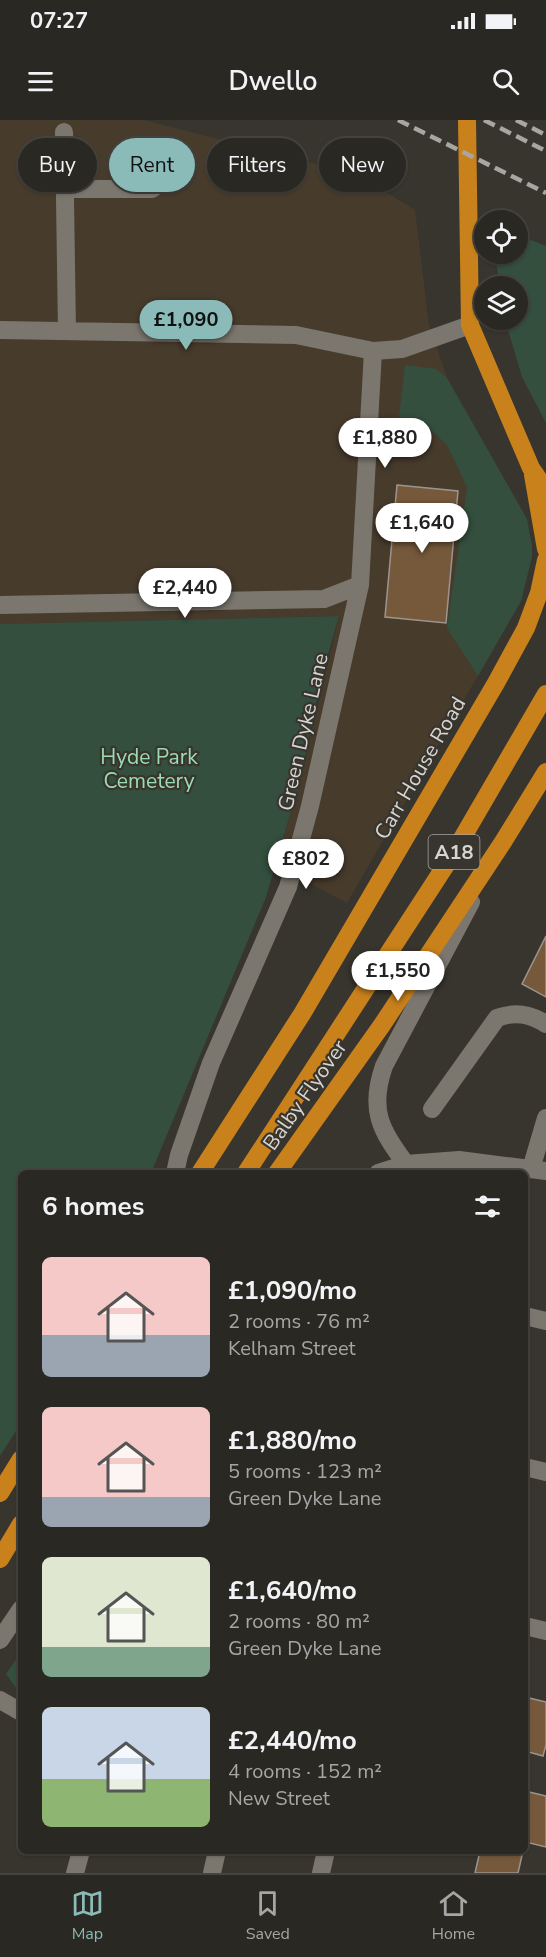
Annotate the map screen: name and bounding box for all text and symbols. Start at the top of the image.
text: 07:27 [30,6,88,36]
text: Dwello [228,63,318,100]
icon: menu [24,65,57,98]
icon: search [489,65,522,98]
chip: Buy [18,138,97,192]
chip: Rent [109,138,195,192]
chip: Filters [207,138,307,192]
chip: New [319,138,406,192]
map controls [474,210,528,330]
button: locate [474,210,528,264]
button: layers [474,276,528,330]
pin: £1,090 [137,300,235,351]
text: £1,090 [154,306,218,333]
pin: £1,880 [336,418,434,469]
text: £1,880 [353,424,417,451]
pin: £1,640 [373,503,471,554]
text: £1,640 [390,509,454,536]
pin: £2,440 [136,568,234,619]
text: £2,440 [153,574,217,601]
street label: Green Dyke Lane [271,650,335,814]
street label: Carr House Road [368,692,472,844]
park label: Hyde Park Cemetery [100,743,198,795]
road number: A18 [428,835,480,869]
pin: £802 [270,839,342,890]
text: £802 [282,845,330,872]
pin: £1,550 [349,951,447,1002]
text: £1,550 [366,957,430,984]
street label: Balby Flyover [257,1034,354,1156]
text: 6 homes [42,1189,144,1224]
icon: filters [471,1190,504,1223]
text: £1,090/mo [228,1273,357,1308]
icon: home [90,1281,162,1353]
text: 2 rooms · 76 m² [228,1308,370,1335]
text: Kelham Street [228,1335,356,1362]
text: £1,880/mo [228,1423,357,1458]
icon: home [90,1431,162,1503]
text: 5 rooms · 123 m² [228,1458,382,1485]
text: Green Dyke Lane [228,1485,381,1512]
text: £1,640/mo [228,1573,357,1608]
icon: home [90,1581,162,1653]
text: 2 rooms · 80 m² [228,1608,370,1635]
text: Green Dyke Lane [228,1635,381,1662]
text: £2,440/mo [228,1723,357,1758]
icon: home [90,1731,162,1803]
text: 4 rooms · 152 m² [228,1758,382,1785]
text: New Street [228,1785,330,1812]
tab: Map [71,1887,104,1945]
tab: Saved [246,1887,290,1945]
tab: Home [432,1887,475,1945]

